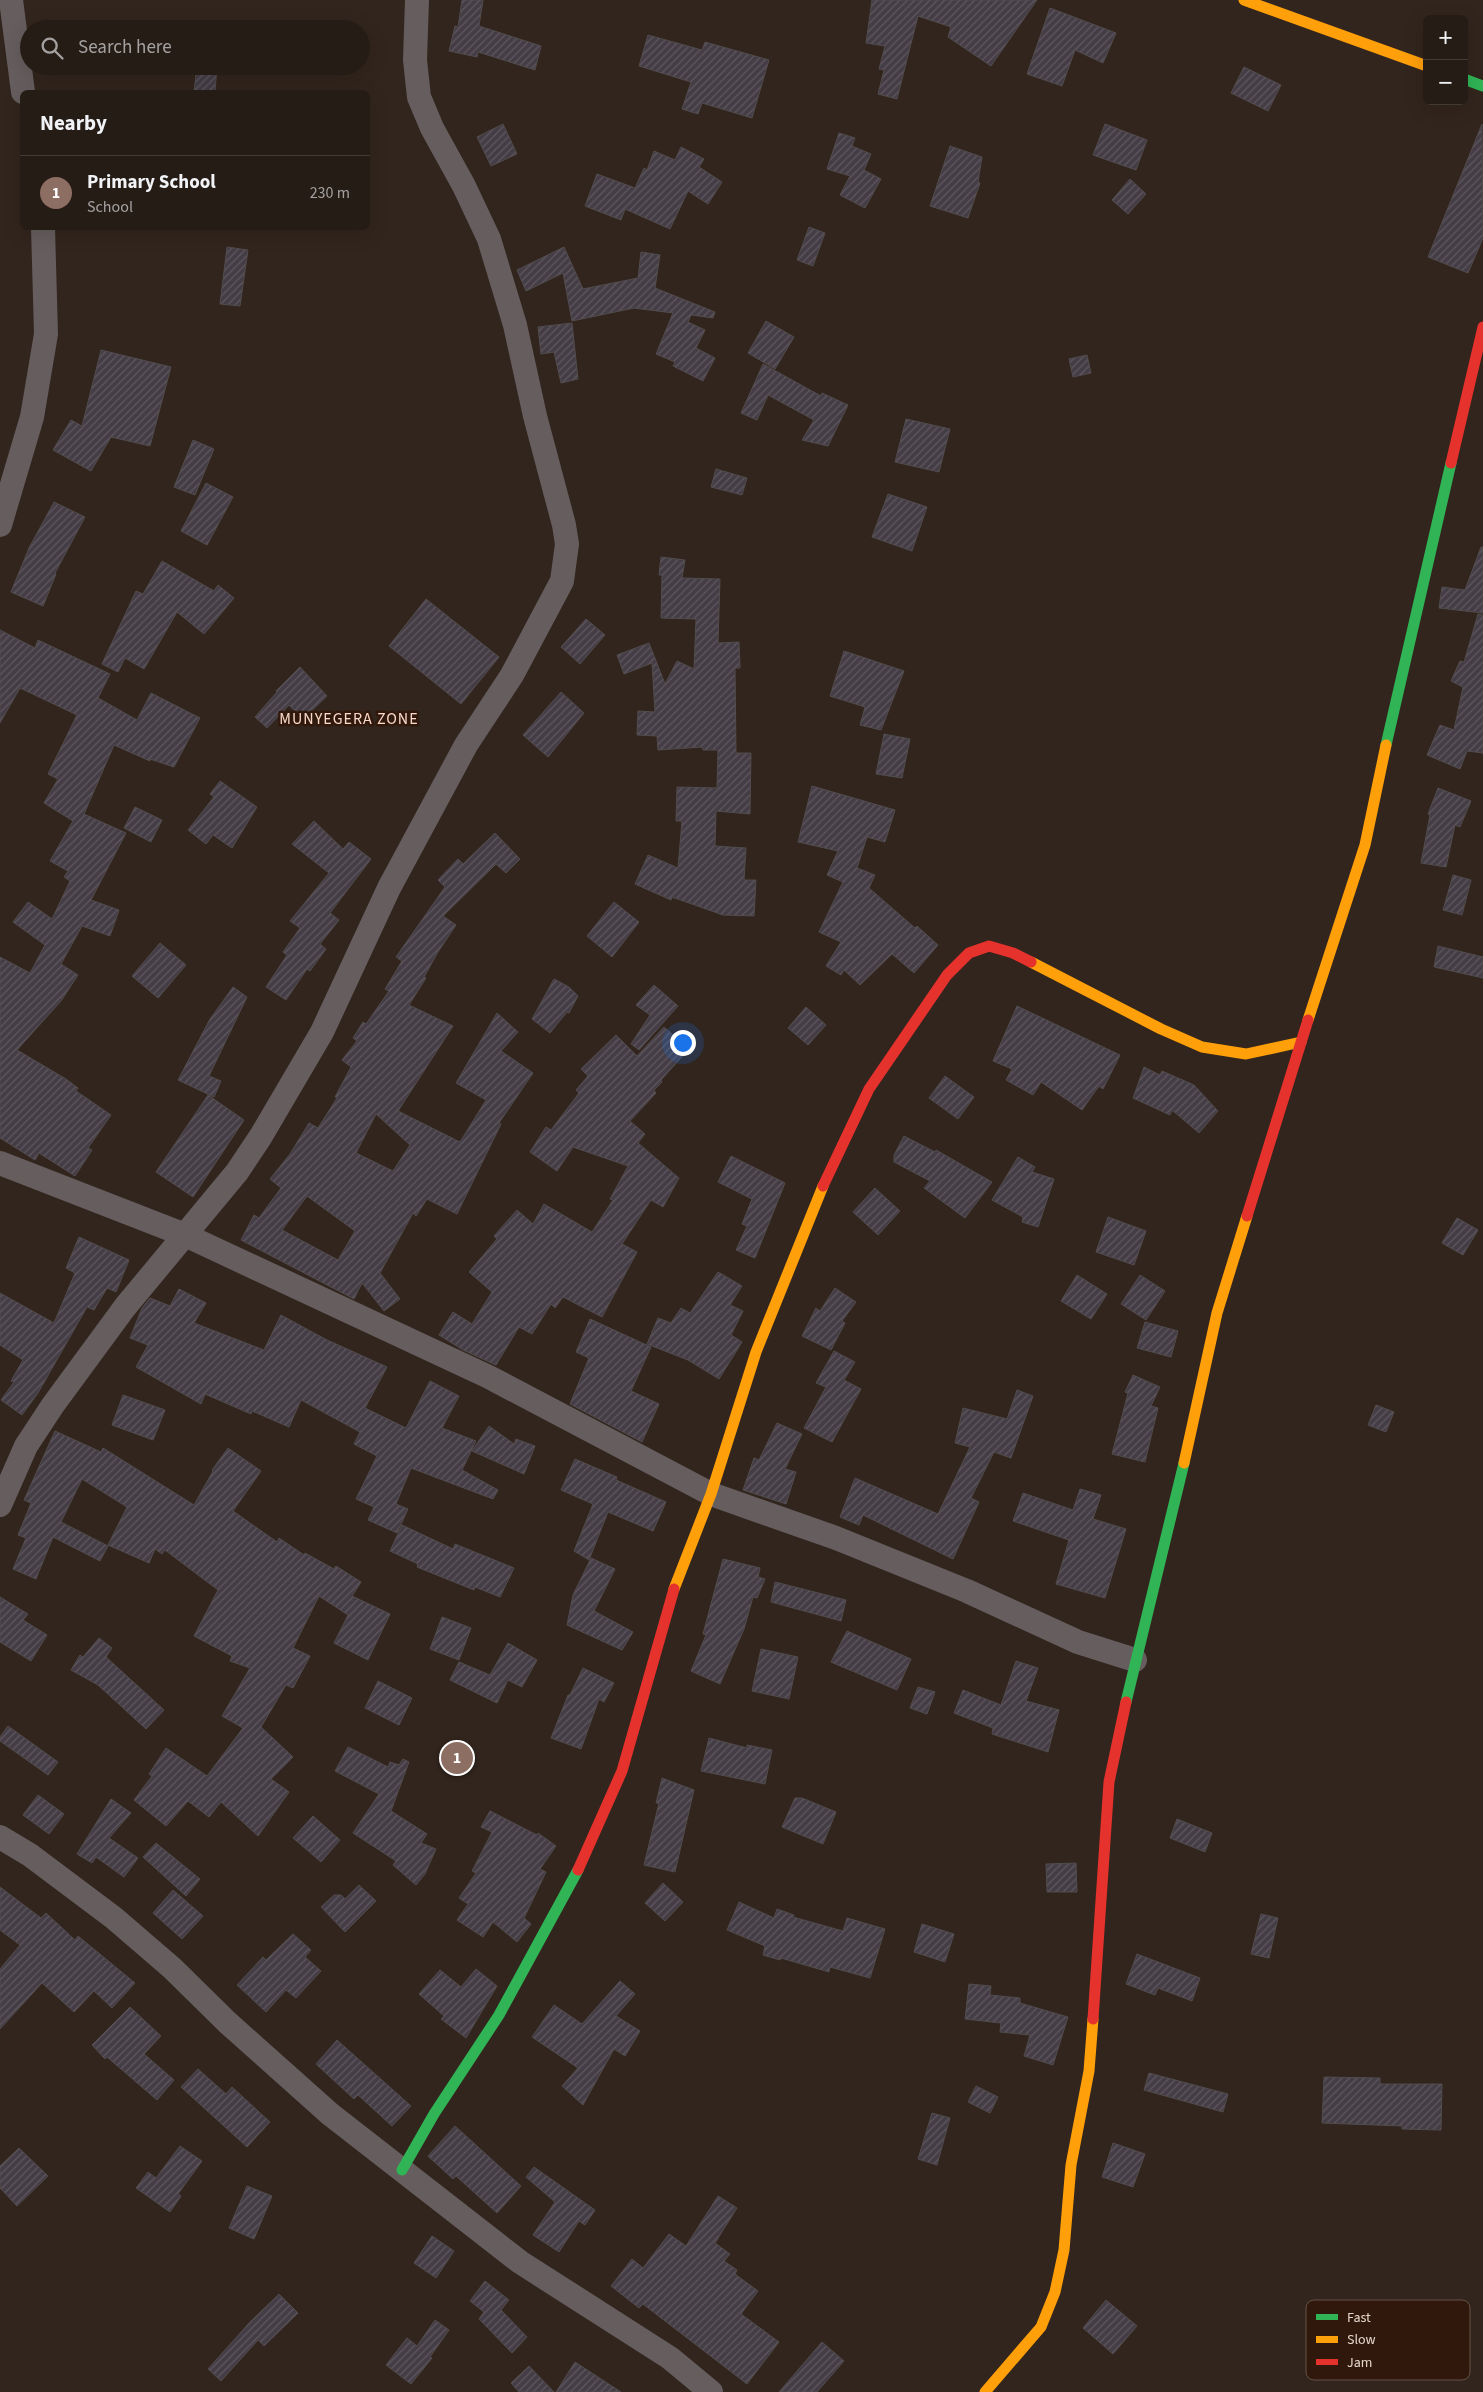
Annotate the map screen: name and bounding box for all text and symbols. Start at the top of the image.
map controls [1423,15,1468,105]
button: + [1423,15,1468,60]
search box [20,20,370,75]
icon: search [38,34,66,62]
text: Search here [78,34,172,61]
button: − [1423,60,1468,105]
text: Nearby [40,108,107,138]
text: Primary School [87,169,216,196]
text: 1 [52,182,60,204]
text: 230 m [310,182,350,204]
text: School [87,196,133,218]
district label: MUNYEGERA ZONE [279,708,419,730]
your location [670,1030,696,1056]
pin: 1 [441,1739,473,1777]
legend [1306,2300,1470,2380]
text: Fast [1347,2308,1371,2328]
text: Slow [1347,2330,1376,2350]
text: Jam [1347,2353,1372,2373]

